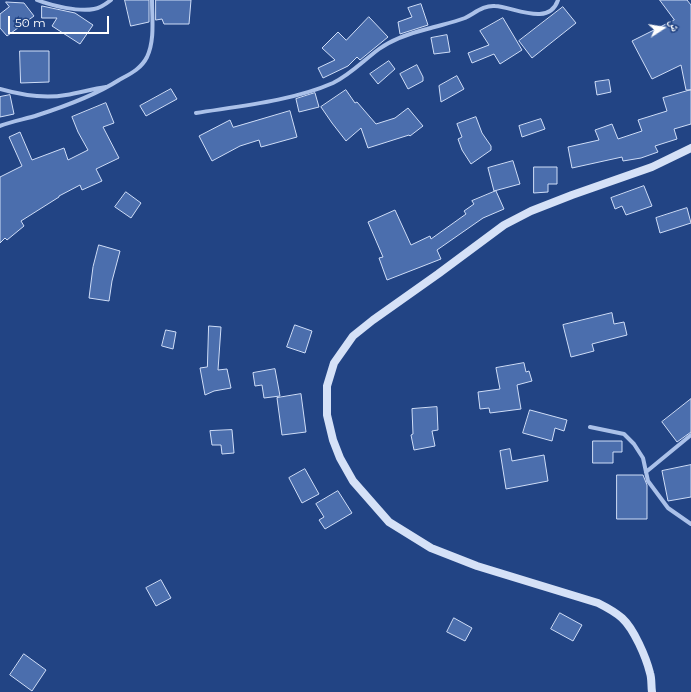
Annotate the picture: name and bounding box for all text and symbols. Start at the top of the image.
scale bar [10,8,111,34]
north arrow [643,8,683,48]
text: 50 m [15,15,46,30]
text: ش [667,18,683,33]

